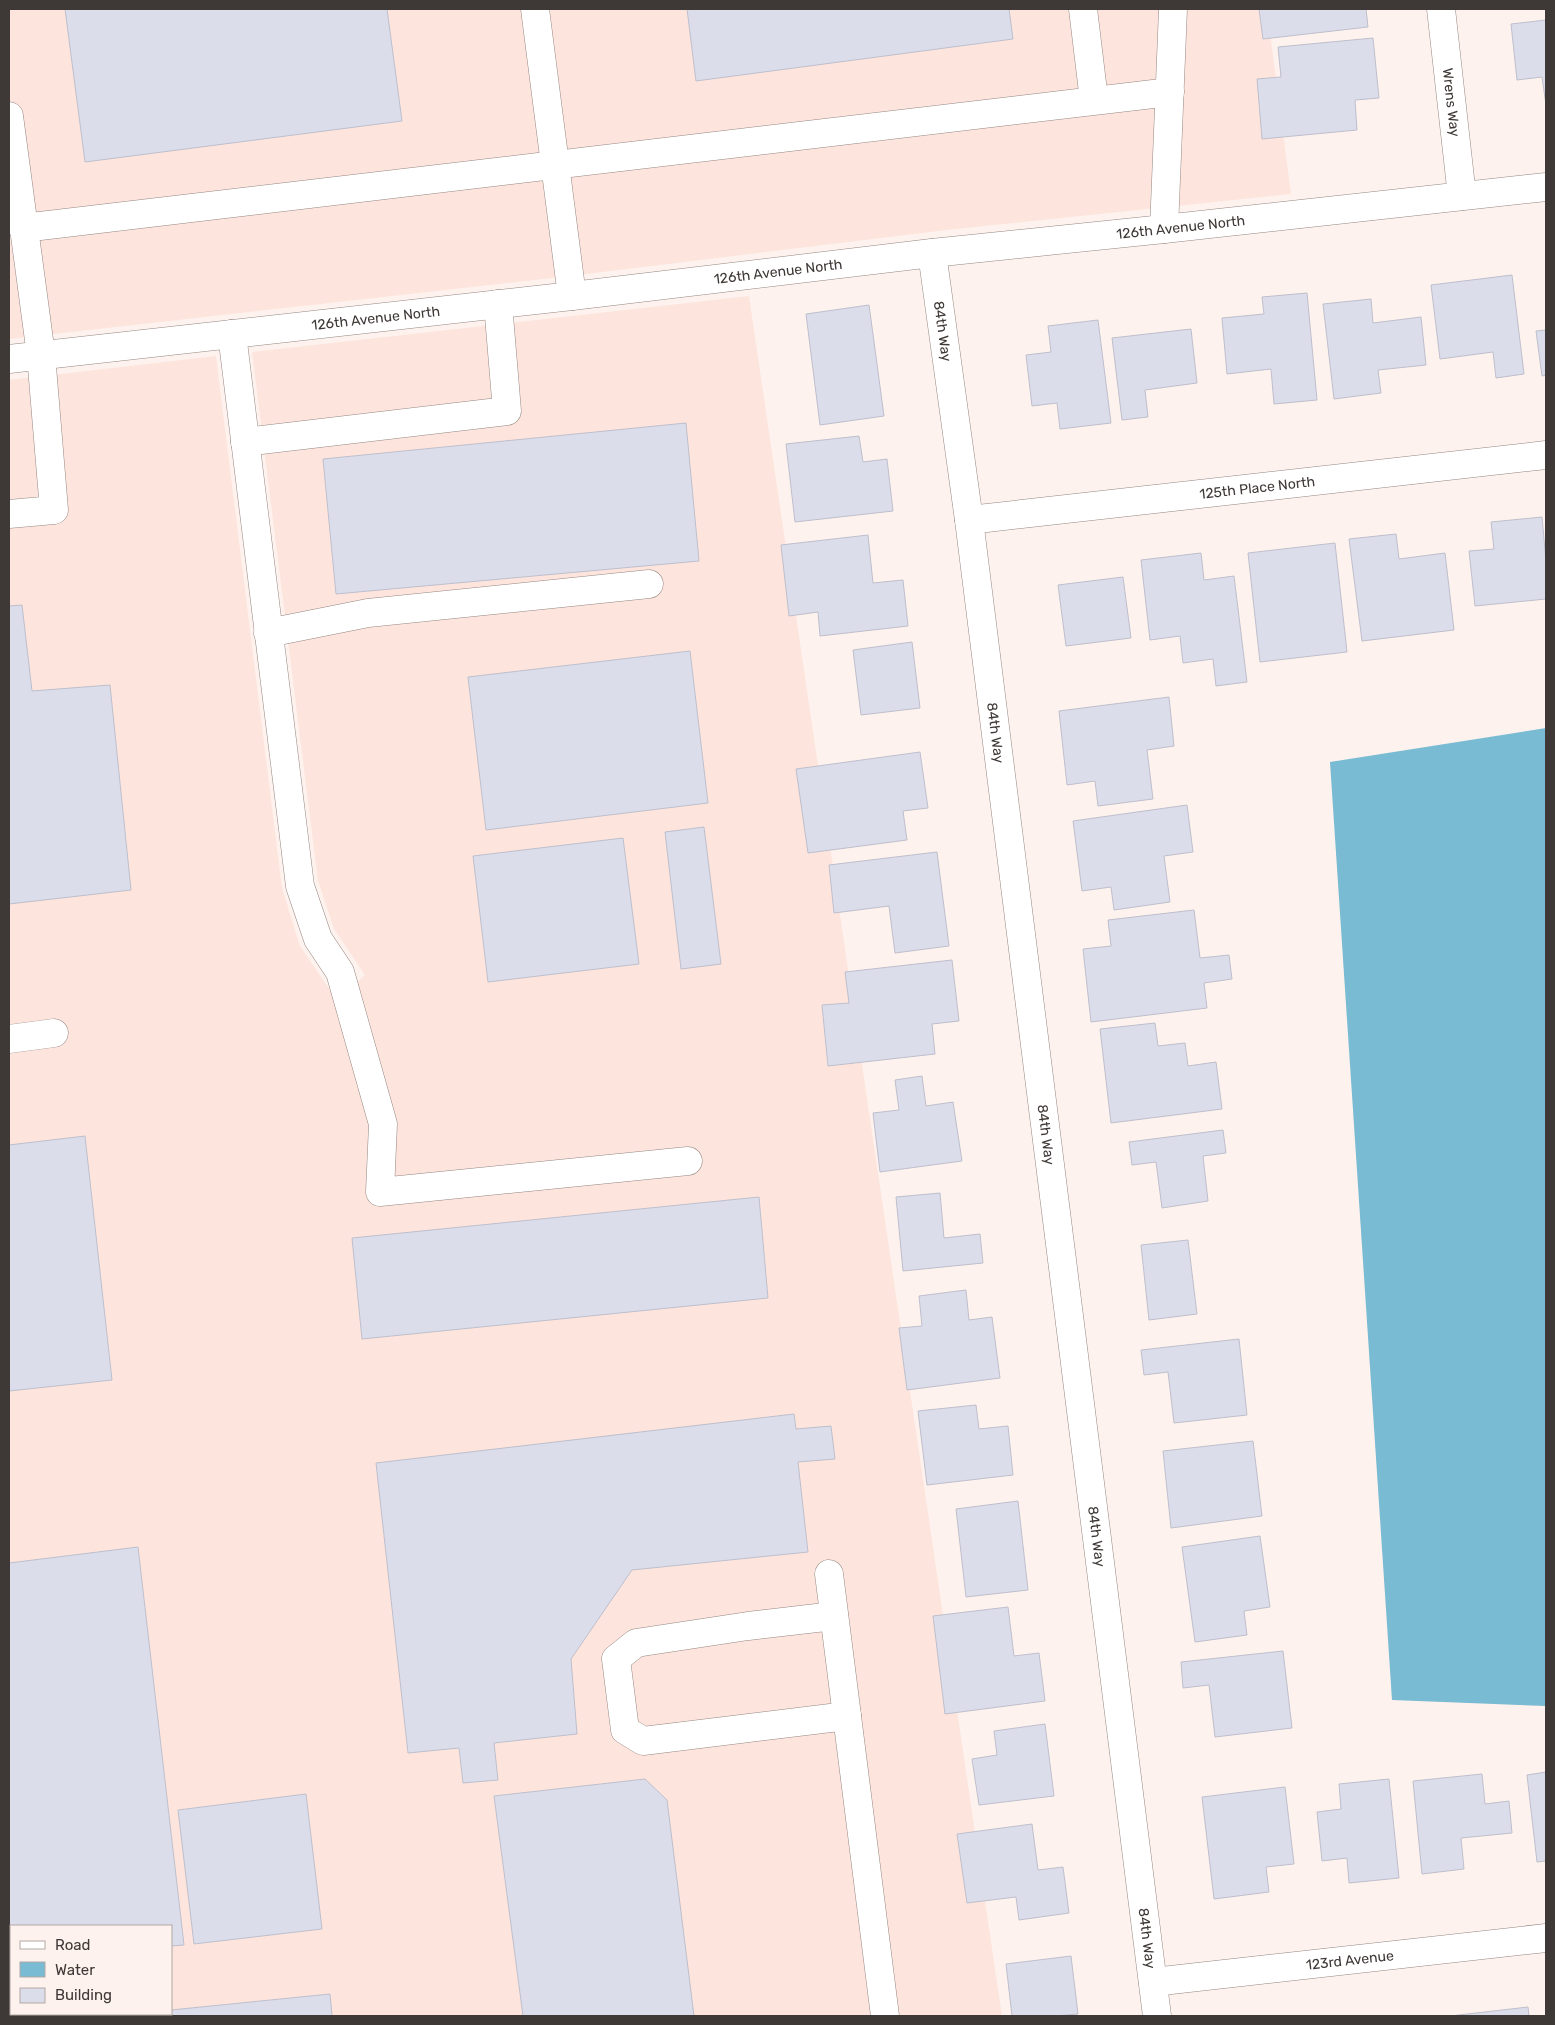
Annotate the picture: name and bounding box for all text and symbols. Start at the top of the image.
street label: Wrens Way [1439,67,1464,138]
street label: 126th Avenue North [1115,212,1246,242]
street label: 126th Avenue North [713,255,843,288]
street label: 84th Way [930,300,955,363]
street label: 126th Avenue North [310,302,441,334]
street label: 125th Place North [1198,473,1316,502]
street label: 84th Way [983,701,1008,764]
street label: 84th Way [1034,1103,1059,1166]
street label: 84th Way [1084,1505,1109,1568]
street label: 84th Way [1135,1907,1160,1970]
legend [10,1925,172,2015]
text: Road [55,1936,91,1954]
street label: 123rd Avenue [1305,1947,1395,1973]
text: Water [55,1961,95,1979]
text: Building [55,1986,112,2004]

